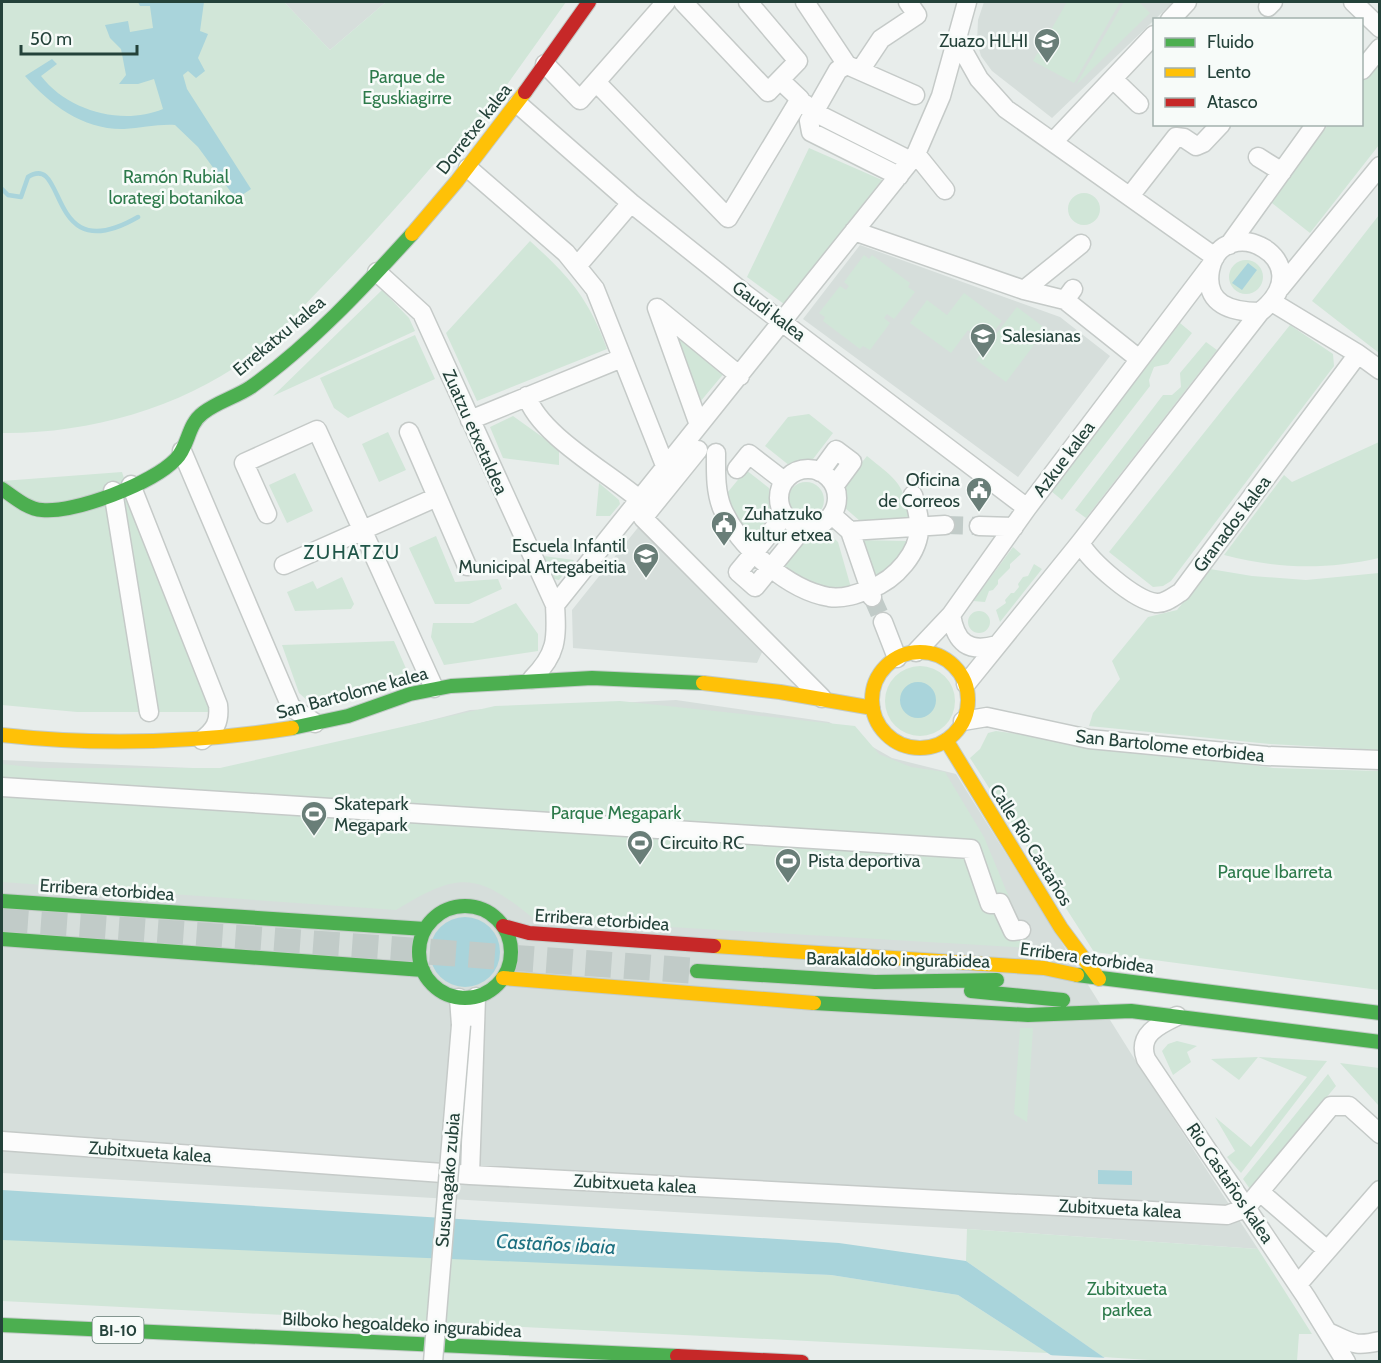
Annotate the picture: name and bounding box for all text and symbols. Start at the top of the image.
scale bar [21,18,136,56]
legend [1153,18,1363,126]
school or university icon: Zuazo HLHI [1032,26,1062,64]
text: 50 m [30,28,72,50]
place label: Zuazo HLHI [939,30,1028,52]
text: Fluido [1207,31,1254,53]
text: Lento [1207,61,1251,83]
park label: Parque de Eguskiagirre [362,66,452,109]
street label: Dorretxe kalea [432,79,517,179]
text: Atasco [1207,91,1258,113]
park label: Ramón Rubial lorategi botanikoa [108,166,244,209]
street label: Gaudi kalea [728,276,811,346]
street label: Errekatxu kalea [229,291,330,381]
school or university icon: Salesianas [968,321,998,359]
place label: Salesianas [1002,325,1081,347]
street label: Zuatzu etxetaldea [438,366,513,498]
street label: Azkue kalea [1028,417,1100,501]
place label: Oficina de Correos [878,469,960,512]
street label: Granados kalea [1189,471,1276,577]
public building icon: Oficina de Correos [964,475,994,513]
place label: Zuhatzuko kultur etxea [744,503,833,546]
public building icon: Zuhatzuko kultur etxea [709,509,739,547]
place label: Escuela Infantil Municipal Artegabeitia [458,535,627,578]
district label: ZUHATZU [303,540,401,564]
school or university icon: Escuela Infantil Municipal Artegabeitia [631,541,661,579]
street label: San Bartolome kalea [274,662,431,724]
street label: San Bartolome etorbidea [1074,725,1266,767]
street label: Calle Río Castaños [985,780,1077,910]
place label: Skatepark Megapark [334,793,409,836]
sports icon: Skatepark Megapark [299,799,329,837]
park label: Parque Megapark [551,802,682,824]
sports icon: Circuito RC [625,828,655,866]
place label: Circuito RC [660,832,744,854]
sports icon: Pista deportiva [773,846,803,884]
place label: Pista deportiva [808,850,921,872]
park label: Parque Ibarreta [1218,861,1333,883]
street label: Erribera etorbidea [39,874,175,906]
street label: Erribera etorbidea [534,904,670,936]
street label: Erribera etorbidea [1019,938,1156,978]
street label: Barakaldoko ingurabidea [806,947,991,973]
street label: Susunagako zubia [431,1111,465,1248]
street label: Rio Castaños kalea [1182,1119,1279,1248]
street label: Zubitxueta kalea [88,1137,213,1167]
street label: Zubitxueta kalea [573,1170,697,1198]
street label: Zubitxueta kalea [1058,1195,1182,1223]
water label: Castaños ibaia [496,1229,616,1259]
park label: Zubitxueta parkea [1087,1278,1168,1321]
street label: Bilboko hegoaldeko ingurabidea [282,1308,523,1342]
road number: BI-10 [92,1317,144,1343]

